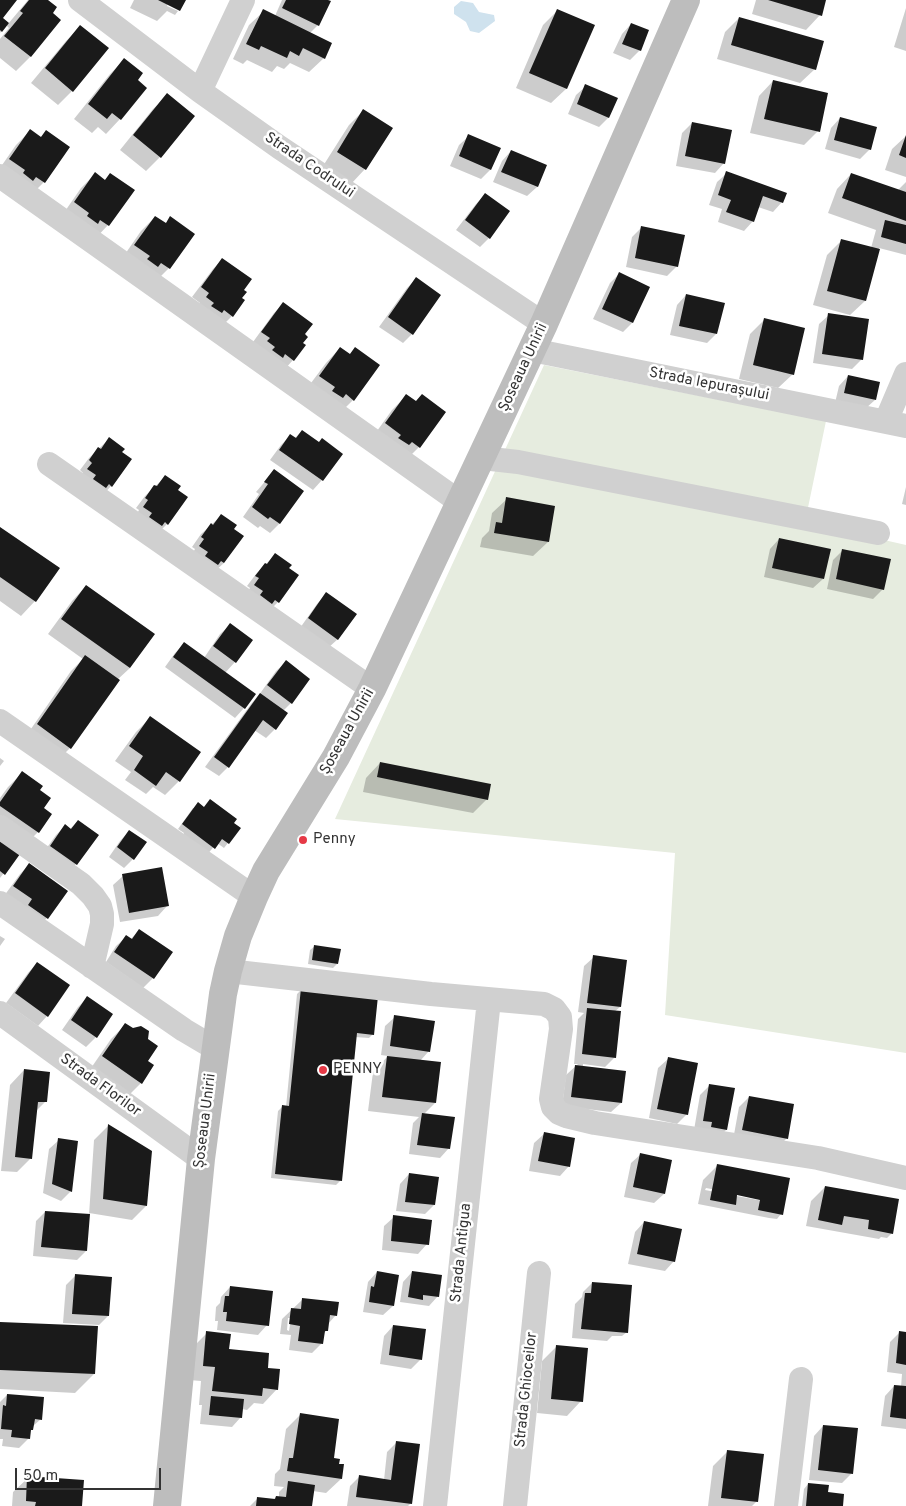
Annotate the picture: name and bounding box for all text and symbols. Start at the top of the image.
street label: Strada Codrului [261,129,357,203]
street label: Șoseaua Unirii [496,321,552,415]
street label: Strada Iepurașului [647,365,771,405]
street label: Șoseaua Unirii [317,686,379,778]
place label: Penny [313,831,356,849]
marker: Penny [297,834,309,846]
street label: Strada Florilor [56,1051,144,1121]
place label: PENNY [333,1061,382,1079]
marker: PENNY [317,1064,329,1076]
street label: Șoseaua Unirii [191,1072,221,1170]
street label: Strada Antigua [448,1202,476,1304]
street label: Strada Ghioceilor [512,1331,542,1449]
scale bar [18,1458,164,1490]
text: 50 m [23,1467,58,1486]

